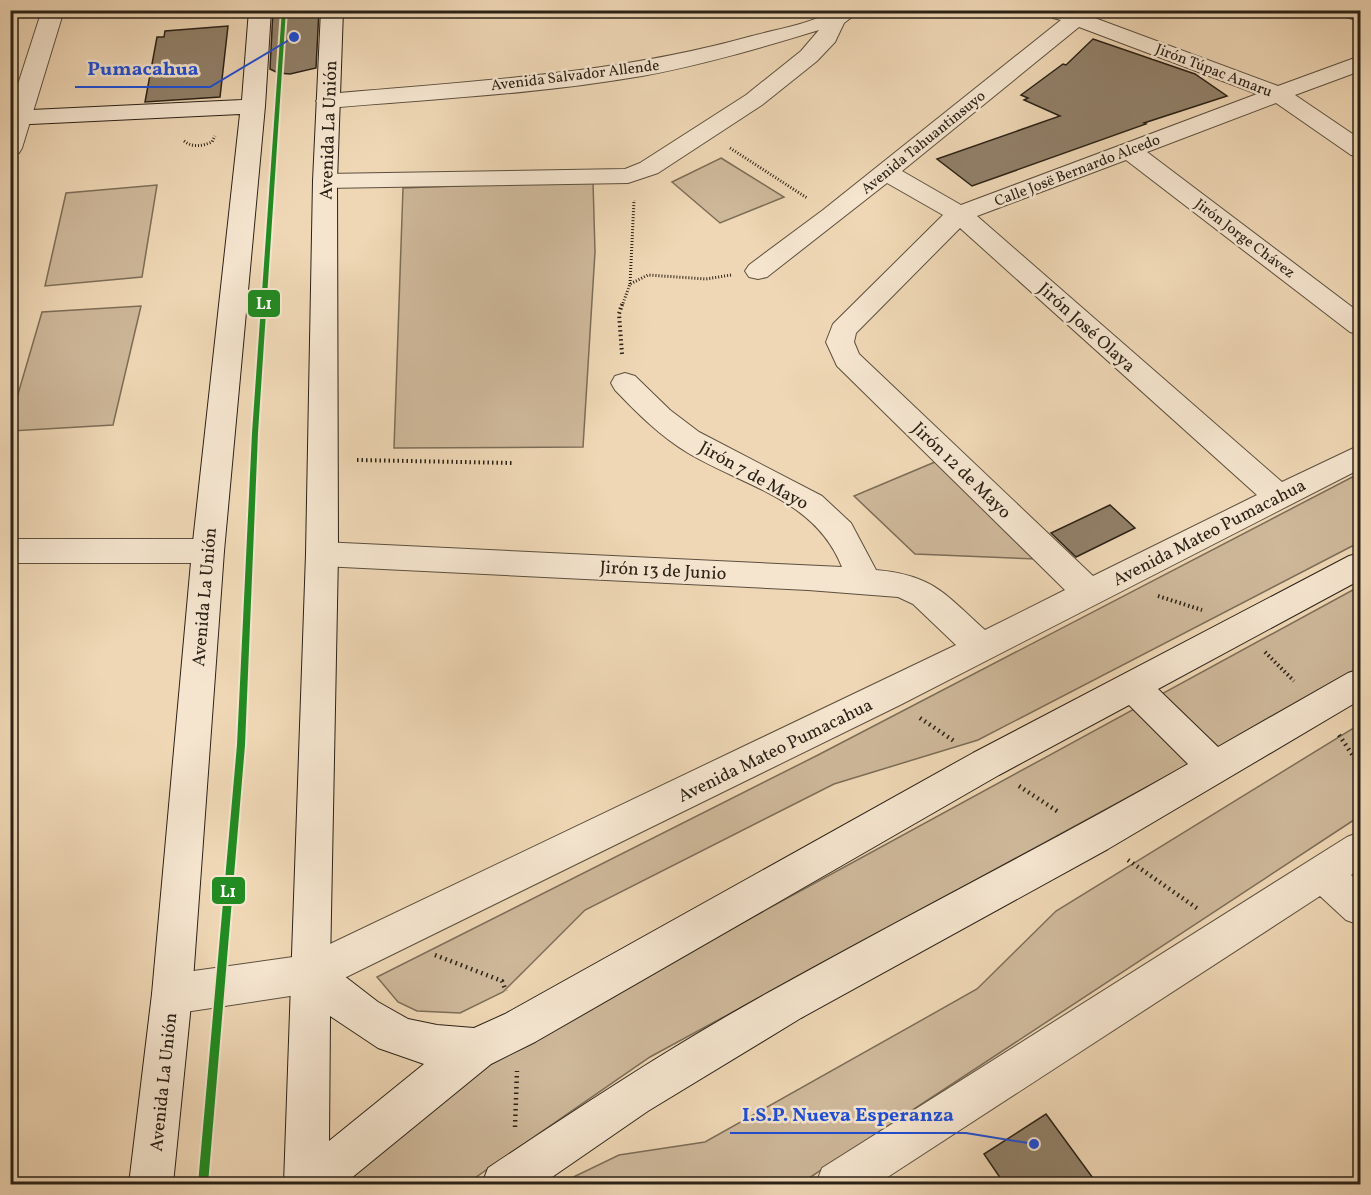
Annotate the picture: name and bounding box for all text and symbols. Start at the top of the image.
street label: Jirón Túpac Amaru [1152,39,1275,103]
callout: Pumacahua [75,49,210,87]
text: Pumacahua [87,56,199,84]
street label: Avenida Salvador Allende [490,56,661,97]
street label: Avenida La Unión [315,60,344,200]
street label: Avenida Tahuantinsuyo [857,86,991,200]
street label: Calle Josë Bernardo Alcedo [992,130,1163,213]
street label: Jirón Jorge Chávez [1190,194,1299,284]
street label: Jirón José Olaya [1032,277,1140,379]
line badge: L1 [247,289,281,318]
text: L1 [256,294,272,316]
street label: Jirón 12 de Mayo [906,417,1016,525]
street label: Jirón 7 de Mayo [694,436,813,517]
street label: Avenida Mateo Pumacahua [1109,474,1311,593]
street label: Avenida La Unión [187,526,224,668]
street label: Jirón 13 de Junio [599,556,727,587]
street label: Avenida Mateo Pumacahua [674,693,877,809]
line badge: L1 [211,876,246,905]
text: L1 [220,882,236,904]
street label: Avenida La Unión [145,1011,184,1153]
callout: I.S.P. Nueva Esperanza [730,1095,966,1133]
text: I.S.P. Nueva Esperanza [742,1102,954,1130]

